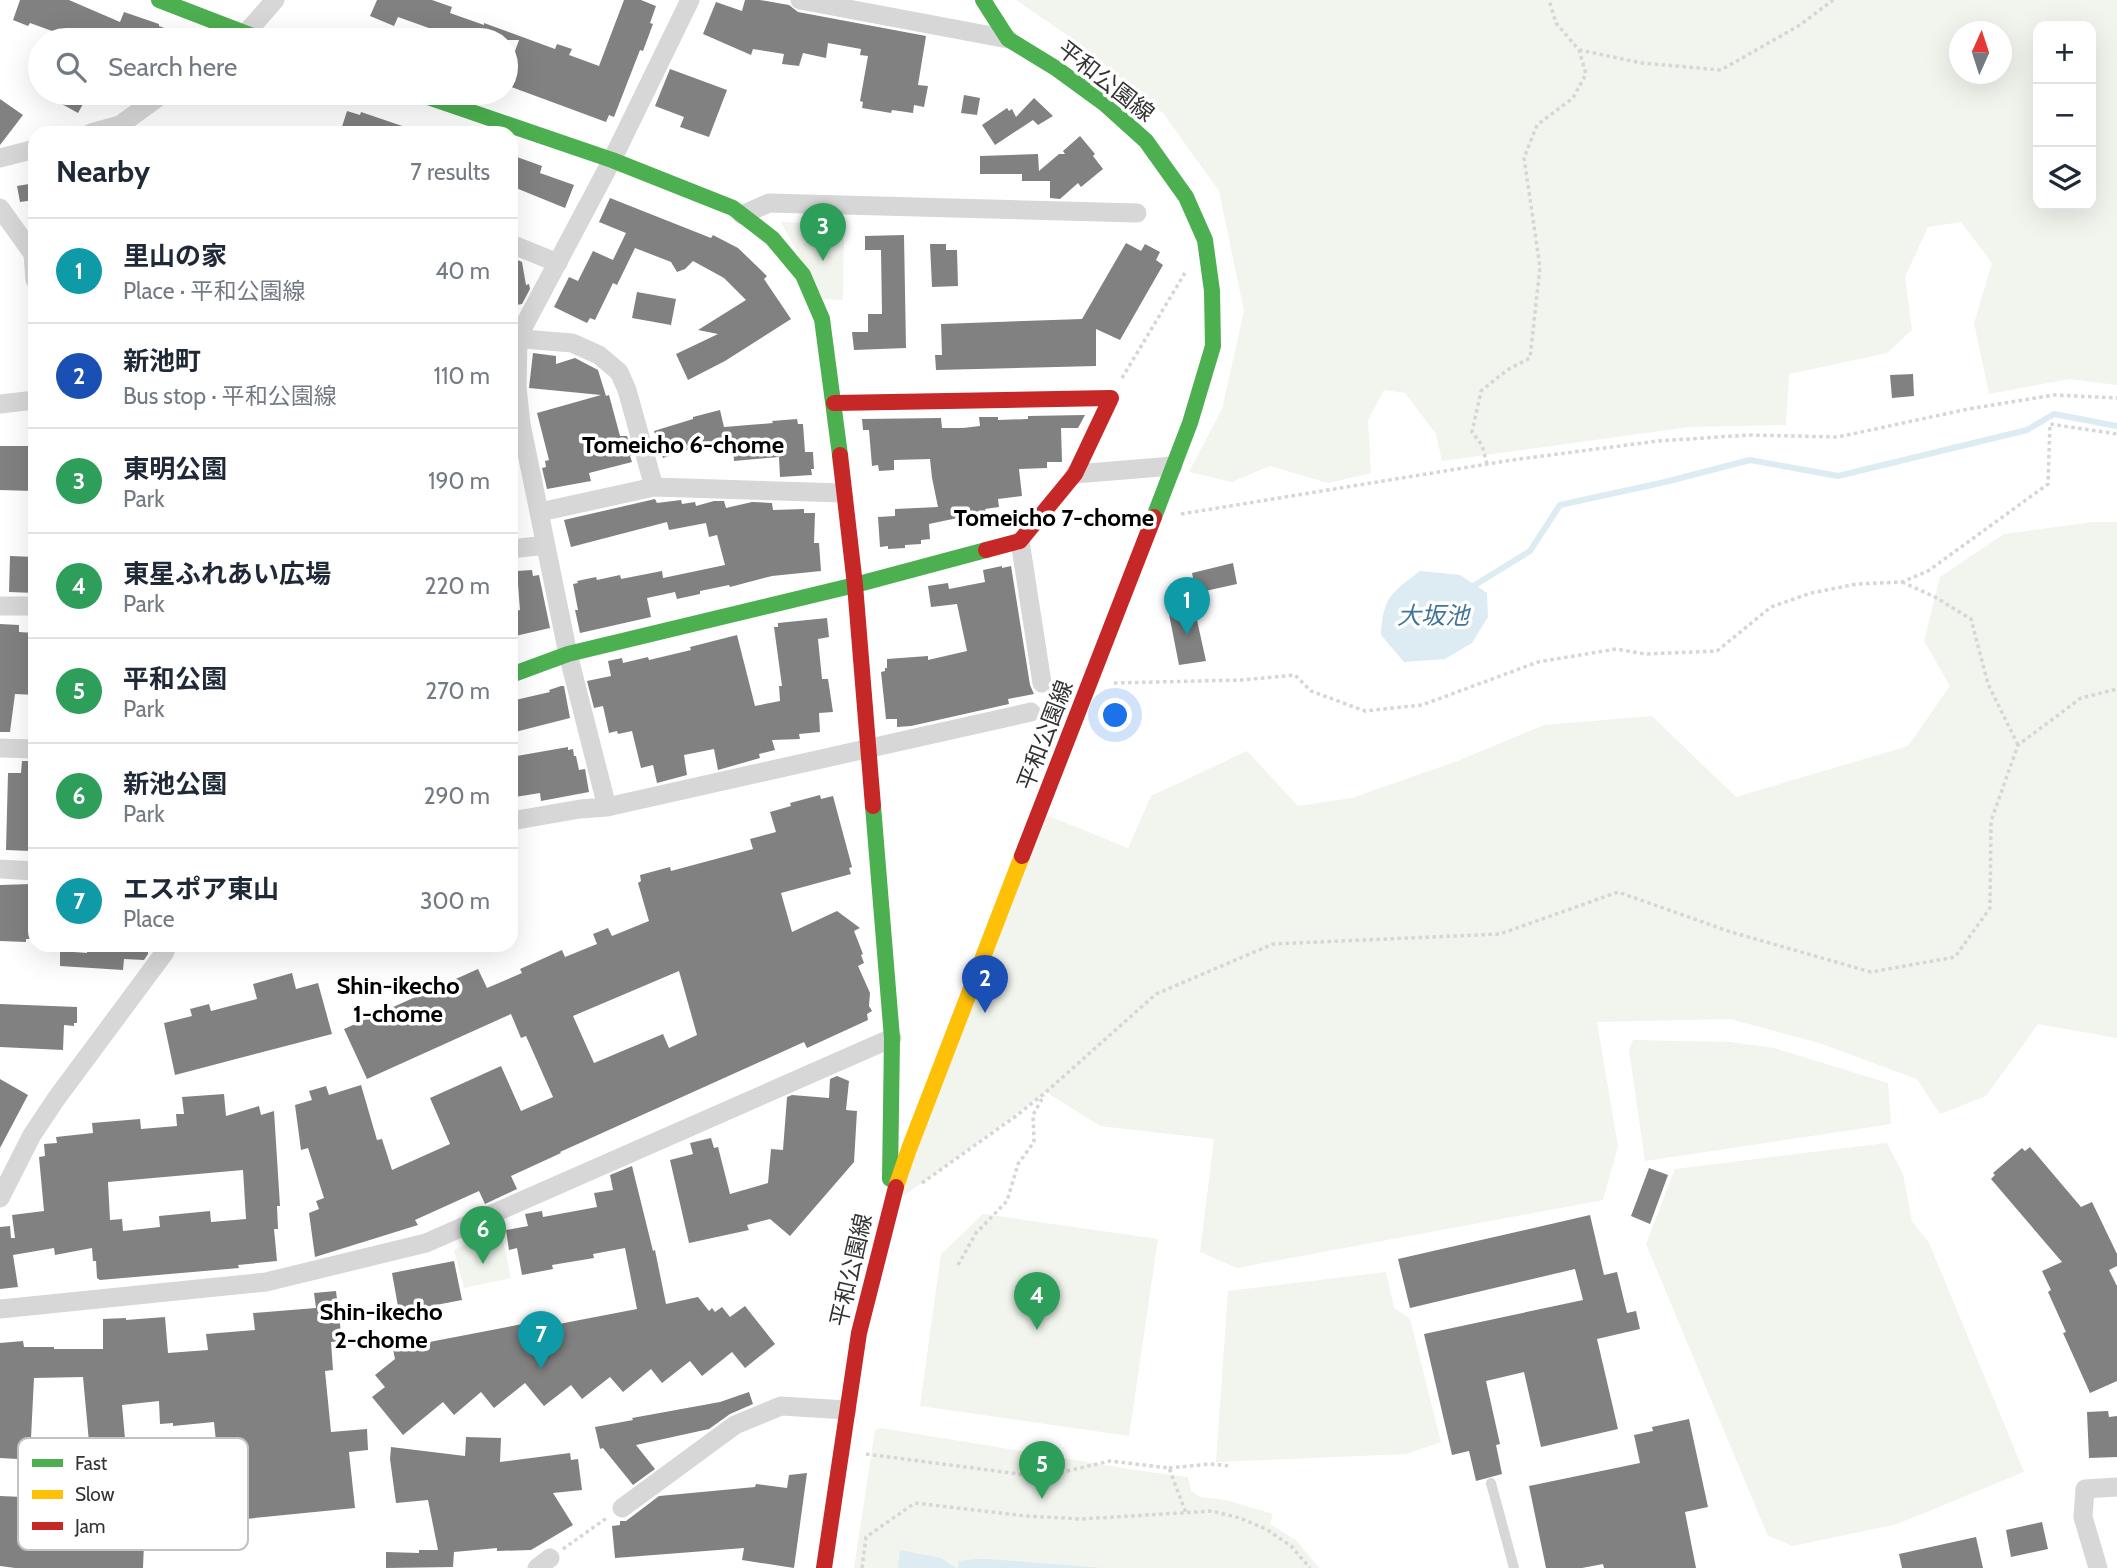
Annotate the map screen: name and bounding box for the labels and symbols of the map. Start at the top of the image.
north arrow [1949,21,2012,84]
street label: 平和公園線 [1052,35,1160,127]
pin: 3 [800,203,846,261]
district label: Tomeicho 6-chome [582,430,784,459]
district label: Tomeicho 7-chome [954,503,1154,532]
pin: 1 [1164,577,1210,635]
water label: 大坂池 [1397,601,1471,630]
street label: 平和公園線 [1011,676,1079,794]
your location [1098,698,1132,732]
pin: 2 [962,955,1008,1013]
district label: Shin-ikecho 1-chome [336,971,460,1028]
pin: 6 [460,1206,506,1264]
street label: 平和公園線 [824,1211,878,1329]
pin: 4 [1014,1272,1060,1330]
district label: Shin-ikecho 2-chome [319,1297,443,1354]
pin: 7 [518,1311,564,1369]
legend [18,1438,248,1550]
pin: 5 [1019,1441,1065,1499]
text: Fast [75,1452,108,1475]
text: Slow [75,1483,115,1506]
text: Jam [74,1515,105,1538]

